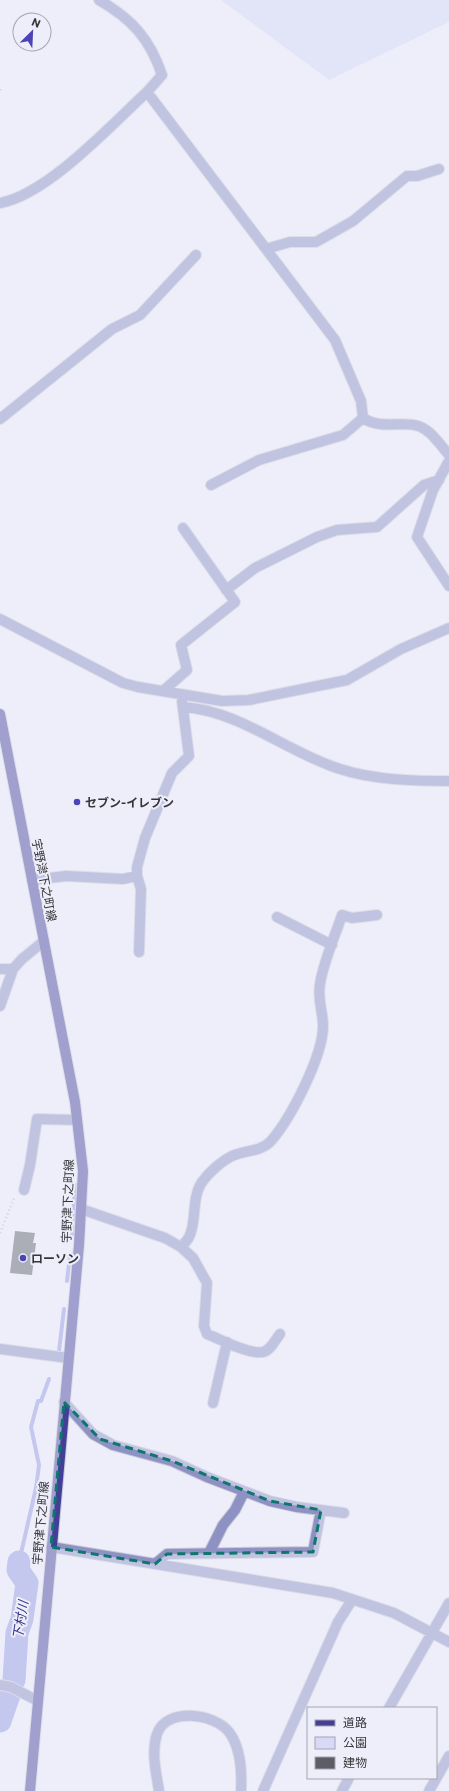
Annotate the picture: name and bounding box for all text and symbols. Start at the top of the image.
north arrow [12,12,52,52]
text: N [30,15,43,30]
place label: セブン-イレブン [85,795,174,809]
marker: セブン-イレブン [72,797,82,807]
street label: 宇野津下之町線 [30,837,60,923]
street label: 宇野津下之町線 [59,1159,75,1243]
place label: ローソン [31,1251,79,1265]
marker: ローソン [18,1253,28,1263]
street label: 宇野津下之町線 [29,1481,51,1565]
water label: 下村川 [9,1598,31,1641]
legend [307,1707,437,1779]
text: 道路 [343,1715,367,1729]
text: 公園 [343,1735,367,1749]
text: 建物 [343,1755,367,1769]

